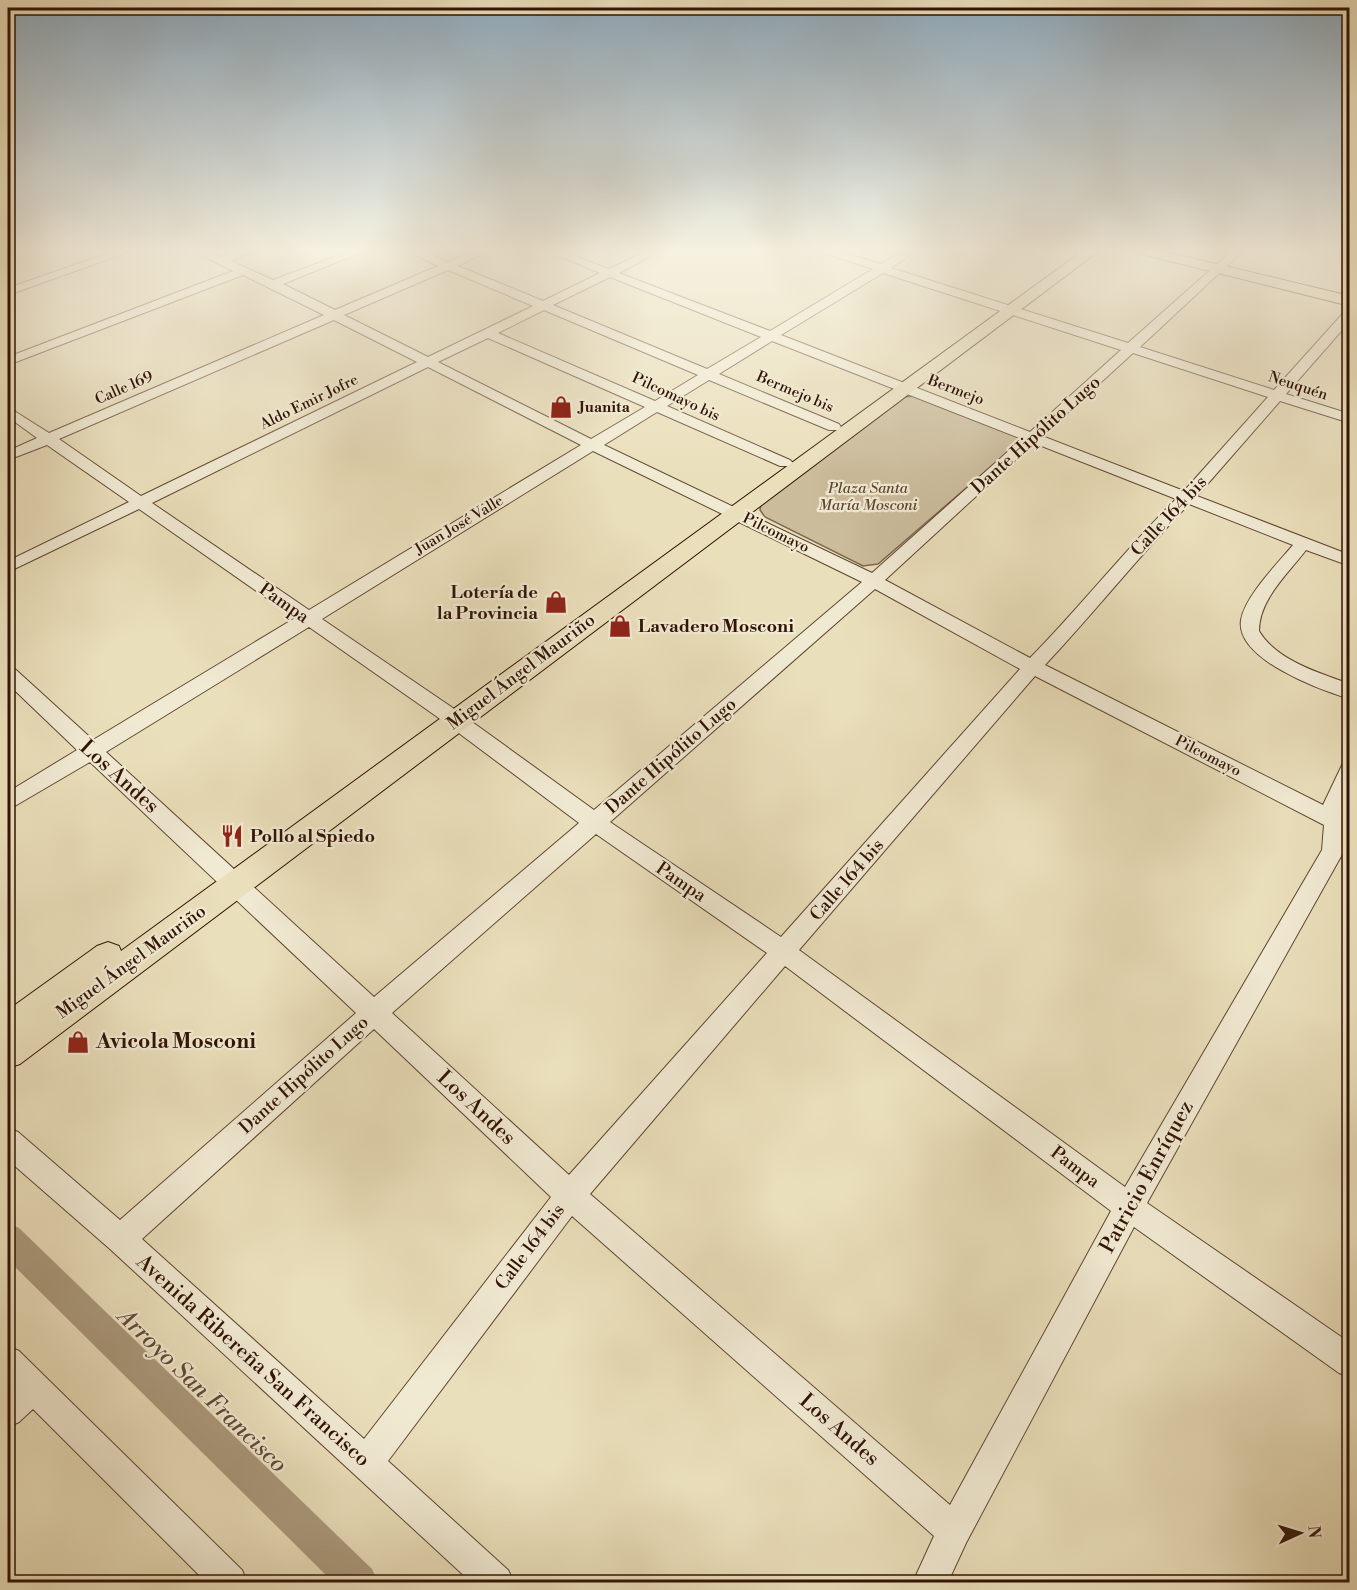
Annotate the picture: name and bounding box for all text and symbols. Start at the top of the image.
street label: Calle 169 [92,367,156,409]
street label: Bermejo bis [753,367,837,417]
street label: Neuquén [1266,367,1330,405]
street label: Pilcomayo bis [629,368,723,426]
street label: Aldo Emir Jofre [256,370,361,434]
street label: Bermejo [924,370,987,409]
street label: Dante Hipólito Lugo [966,371,1106,499]
shop icon: Juanita [548,394,574,420]
place label: Juanita [577,398,631,417]
street label: Calle 164 bis [1126,471,1212,561]
park label: Plaza Santa María Mosconi [819,479,918,515]
street label: Juan José Valle [410,491,507,559]
street label: Pilcomayo [740,509,812,557]
street label: Pampa [255,578,314,629]
place label: Lotería de la Provincia [437,581,538,625]
shop icon: Lotería de la Provincia [543,589,569,615]
street label: Miguel Ángel Mauriño [442,609,600,735]
shop icon: Lavadero Mosconi [607,613,633,639]
place label: Lavadero Mosconi [638,615,794,638]
street label: Dante Hipólito Lugo [601,693,741,819]
street label: Pilcomayo [1172,731,1244,781]
street label: Los Andes [74,735,164,819]
restaurant icon: Pollo al Spiedo [219,823,245,849]
place label: Pollo al Spiedo [250,825,375,848]
street label: Calle 164 bis [805,834,889,926]
street label: Pampa [651,857,711,908]
street label: Miguel Ángel Mauriño [51,900,211,1024]
street label: Dante Hipólito Lugo [234,1011,374,1139]
shop icon: Avicola Mosconi [65,1029,91,1055]
place label: Avicola Mosconi [95,1029,256,1055]
street label: Los Andes [431,1065,521,1151]
street label: Patricio Enríquez [1094,1096,1200,1258]
street label: Pampa [1046,1141,1105,1193]
street label: Calle 164 bis [490,1199,570,1295]
street label: Avenida Ribereña San Francisco [130,1248,375,1473]
water label: Arroyo San Francisco [109,1300,293,1480]
street label: Los Andes [794,1388,884,1472]
north arrow [1270,1503,1330,1563]
text: N [1304,1525,1324,1539]

